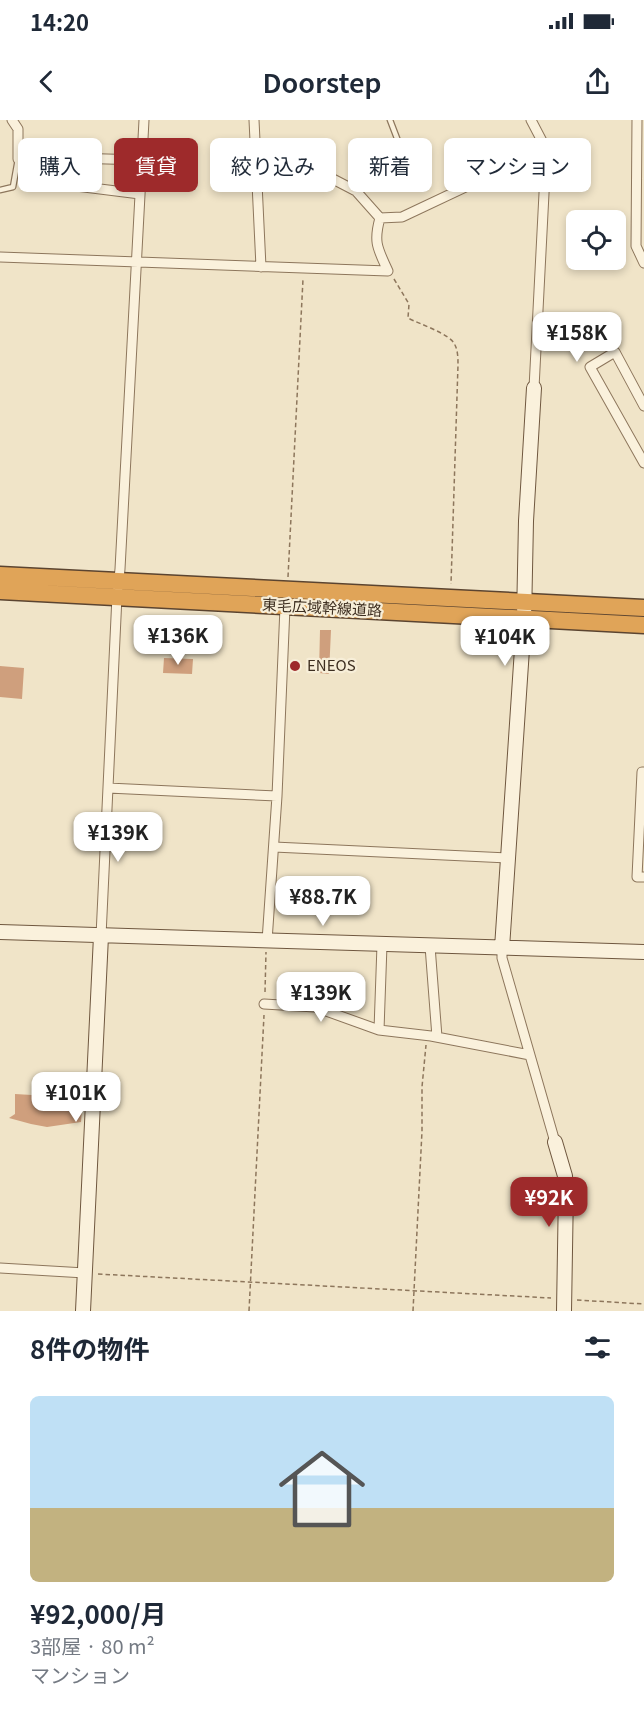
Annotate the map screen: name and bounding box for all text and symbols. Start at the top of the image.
text: 14:20 [30,5,89,37]
text: Doorstep [262,62,382,101]
icon: back [30,65,63,98]
icon: share [581,65,614,98]
chip: 購入 [18,138,102,192]
chip: 賃貸 [114,138,198,192]
chip: 絞り込み [210,138,336,192]
chip: 新着 [348,138,432,192]
chip: マンション [444,138,591,192]
map controls [566,210,626,270]
button: locate [566,210,626,270]
pin: ¥158K [535,312,619,363]
text: ¥158K [547,317,607,346]
street label: 東毛広域幹線道路 [262,593,383,620]
pin: ¥136K [136,615,220,666]
pin: ¥104K [463,616,547,667]
text: ¥136K [148,620,208,649]
text: ¥104K [475,621,535,650]
place label: ENEOS [307,654,356,675]
marker: ENEOS [288,659,302,673]
pin: ¥139K [76,812,160,863]
text: ¥139K [88,817,148,846]
pin: ¥88.7K [274,876,372,927]
text: ¥88.7K [289,881,357,910]
pin: ¥139K [279,972,363,1023]
text: ¥139K [291,977,351,1006]
pin: ¥101K [34,1072,118,1123]
text: ¥101K [46,1077,106,1106]
pin: ¥92K [513,1177,585,1228]
text: ¥92K [524,1182,574,1211]
text: 8件の物件 [30,1329,149,1366]
icon: filters [581,1331,614,1364]
icon: home [268,1435,376,1543]
text: ¥92,000/月 [30,1594,167,1631]
text: 3部屋 · 80 m² [30,1631,155,1660]
text: マンション [30,1660,130,1689]

